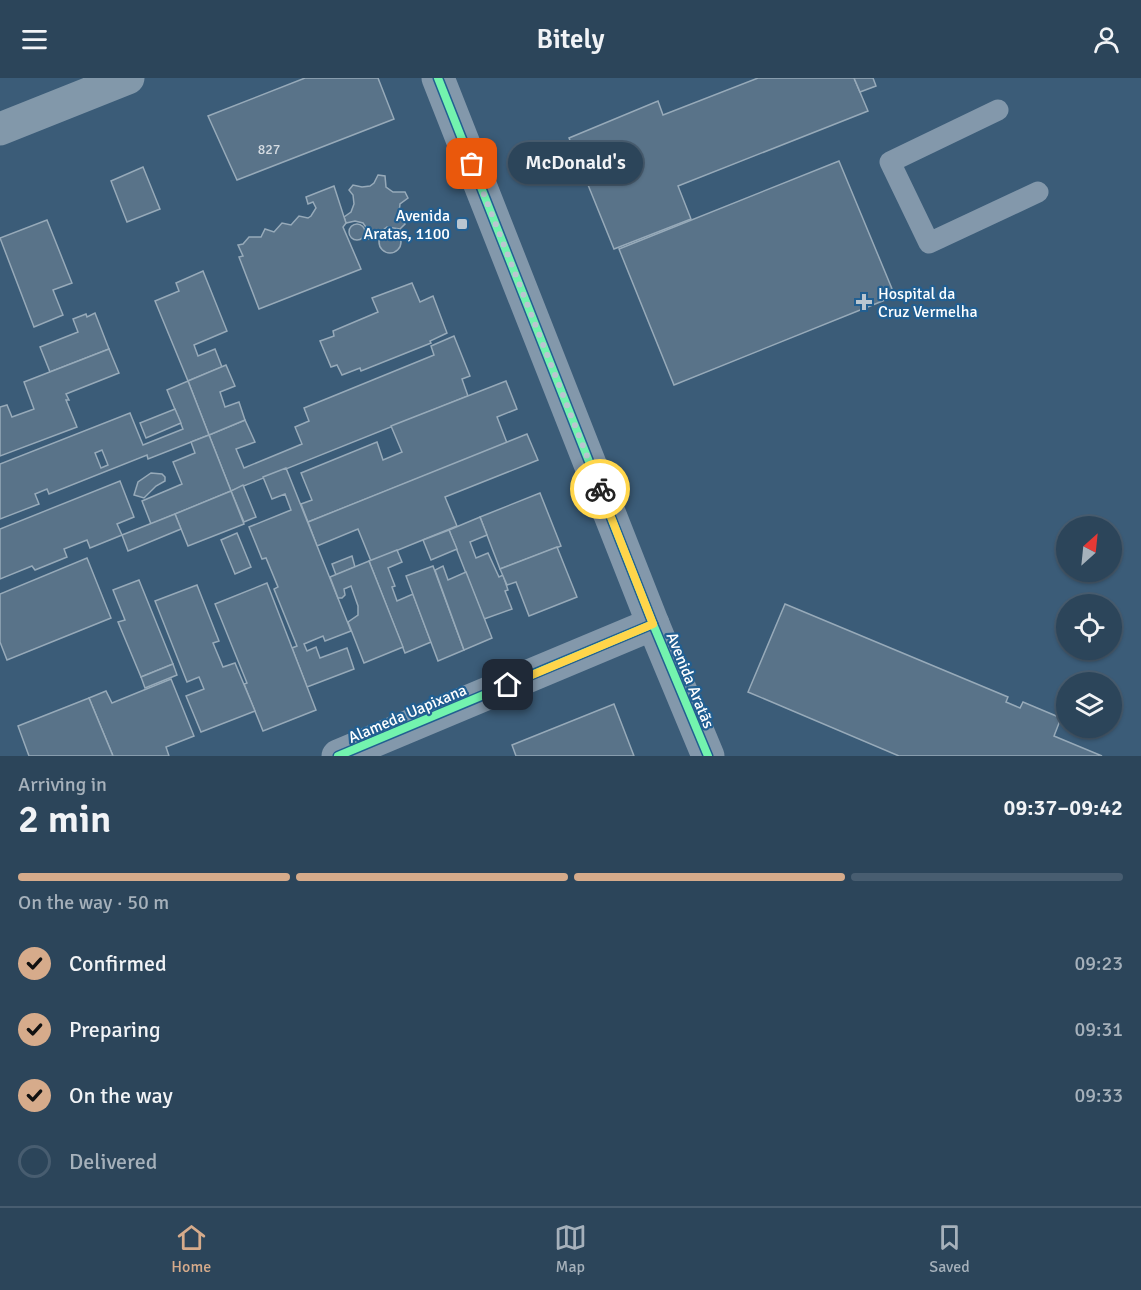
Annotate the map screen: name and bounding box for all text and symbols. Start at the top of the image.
icon: menu [18,23,51,56]
text: Bitely [537,23,604,56]
icon: person [1090,23,1123,56]
pin [446,138,497,189]
house number: 827 [258,141,280,158]
callout: McDonald's [508,143,643,185]
icon: bag [455,147,488,180]
text: McDonald's [525,150,626,175]
place label: Avenida Aratas, 1100 [363,206,450,244]
marker: Avenida Aratas, 1100 [455,217,469,231]
place label: Hospital da Cruz Vermelha [878,284,978,322]
marker: Hospital da Cruz Vermelha [855,293,873,311]
courier [570,459,630,519]
icon: bike [584,473,617,506]
north arrow [1056,516,1122,582]
map controls [1056,516,1122,738]
button: locate [1056,594,1122,660]
street label: Avenida Aratãs [662,629,718,731]
pin [482,659,533,710]
icon: home [491,668,524,701]
button: layers [1056,672,1122,738]
street label: Alameda Uapixana [345,680,470,748]
text: Arriving in [18,772,107,797]
text: 09:37–09:42 [1004,794,1123,821]
text: 2 min [18,795,111,843]
text: On the way · 50 m [18,890,169,915]
icon: check [18,947,51,980]
text: Confirmed [69,950,167,977]
text: 09:23 [1074,951,1123,976]
icon: check [18,1013,51,1046]
text: Preparing [69,1016,161,1043]
text: 09:31 [1074,1017,1123,1042]
icon: check [18,1079,51,1112]
text: On the way [69,1082,173,1109]
text: 09:33 [1074,1083,1123,1108]
text: Delivered [69,1148,157,1175]
tab: Home [171,1221,211,1277]
tab: Map [554,1221,587,1277]
tab: Saved [929,1221,970,1277]

